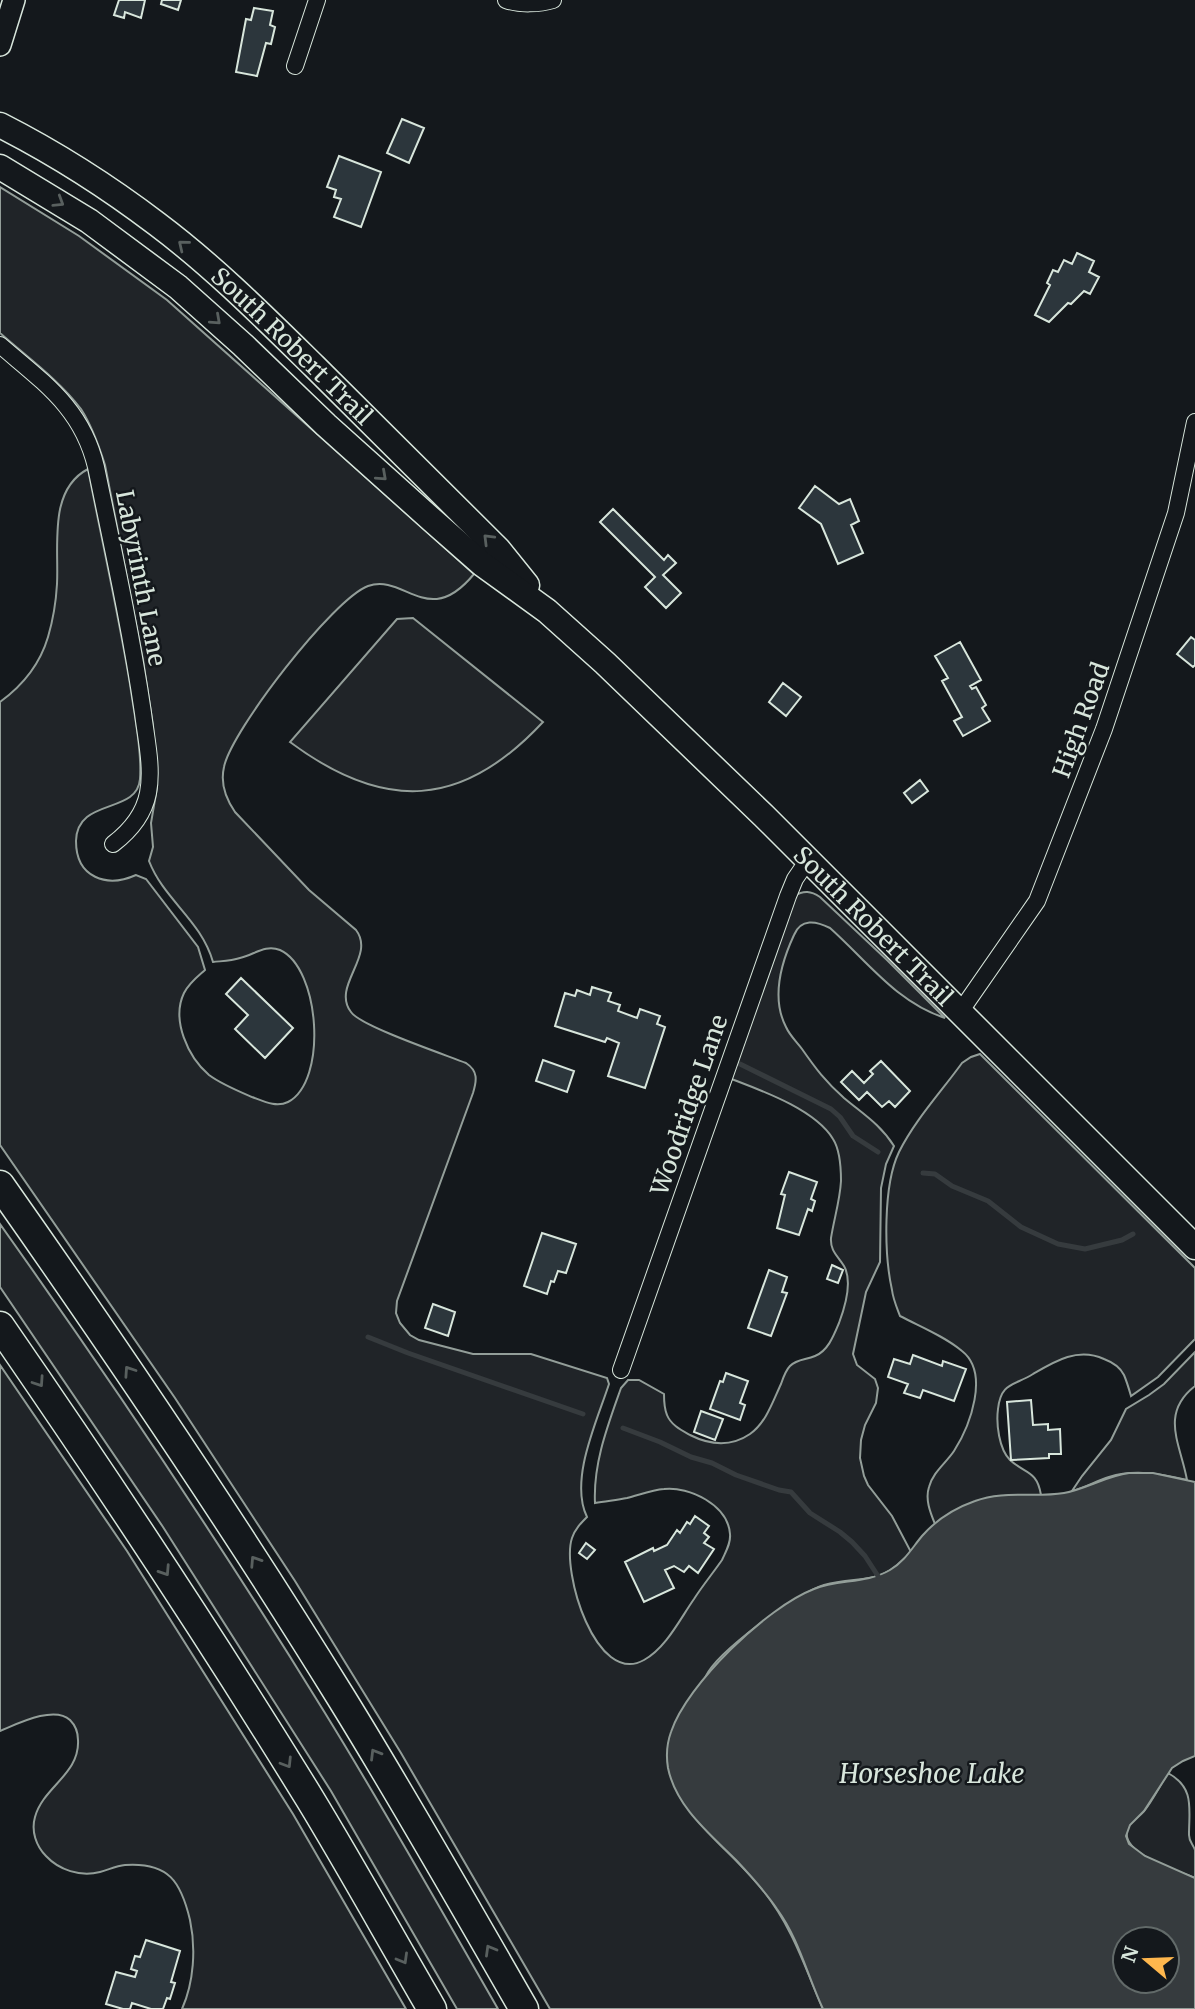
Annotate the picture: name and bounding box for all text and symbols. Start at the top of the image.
one-way arrow [51,193,64,206]
one-way arrow [179,241,192,253]
street label: South Robert Trail [205,260,380,431]
one-way arrow [208,312,221,324]
one-way arrow [374,467,387,480]
street label: Labyrinth Lane [109,487,173,669]
one-way arrow [483,534,496,547]
street label: High Road [1046,658,1116,782]
street label: South Robert Trail [787,839,960,1012]
street label: Woodridge Lane [643,1011,734,1200]
one-way arrow [125,1366,137,1379]
one-way arrow [31,1374,43,1387]
one-way arrow [250,1555,263,1568]
one-way arrow [157,1563,170,1576]
one-way arrow [370,1748,383,1761]
one-way arrow [279,1755,292,1768]
water label: Horseshoe Lake [838,1757,1025,1790]
north arrow [1111,1925,1181,1995]
text: N [1116,1943,1144,1965]
one-way arrow [485,1944,498,1957]
one-way arrow [395,1952,408,1964]

